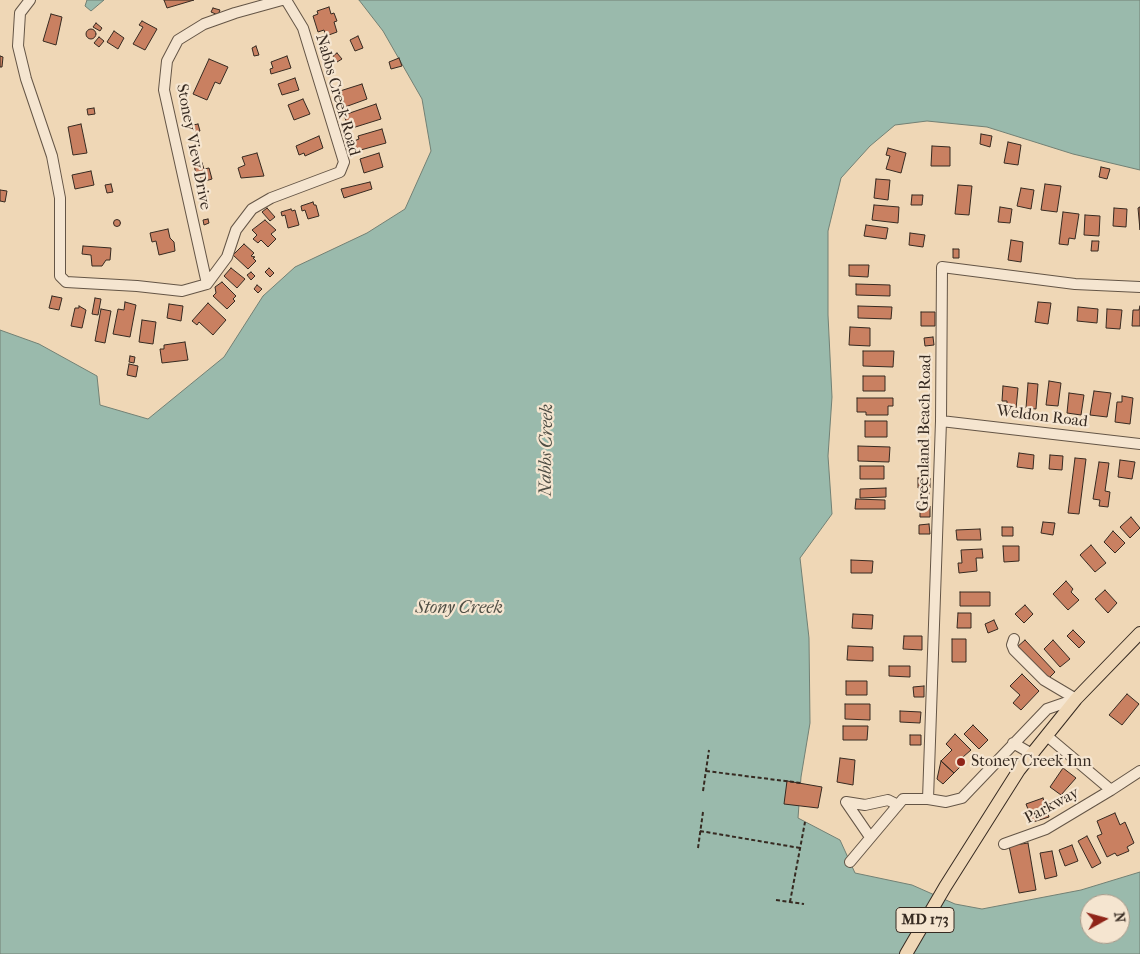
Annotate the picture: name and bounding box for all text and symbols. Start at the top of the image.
street label: Nabbs Creek Road [310,32,364,158]
street label: Stoney View Drive [171,82,215,212]
street label: Greenland Beach Road [914,354,936,512]
street label: Weldon Road [995,402,1089,432]
water label: Nabbs Creek [535,404,559,496]
water label: Stony Creek [415,598,503,620]
place label: Stoney Creek Inn [971,752,1092,772]
marker: Stoney Creek Inn [955,756,967,768]
street label: Parkway [1021,784,1083,828]
north arrow [1080,894,1130,944]
road number: MD 173 [896,908,954,932]
text: N [1110,911,1128,924]

